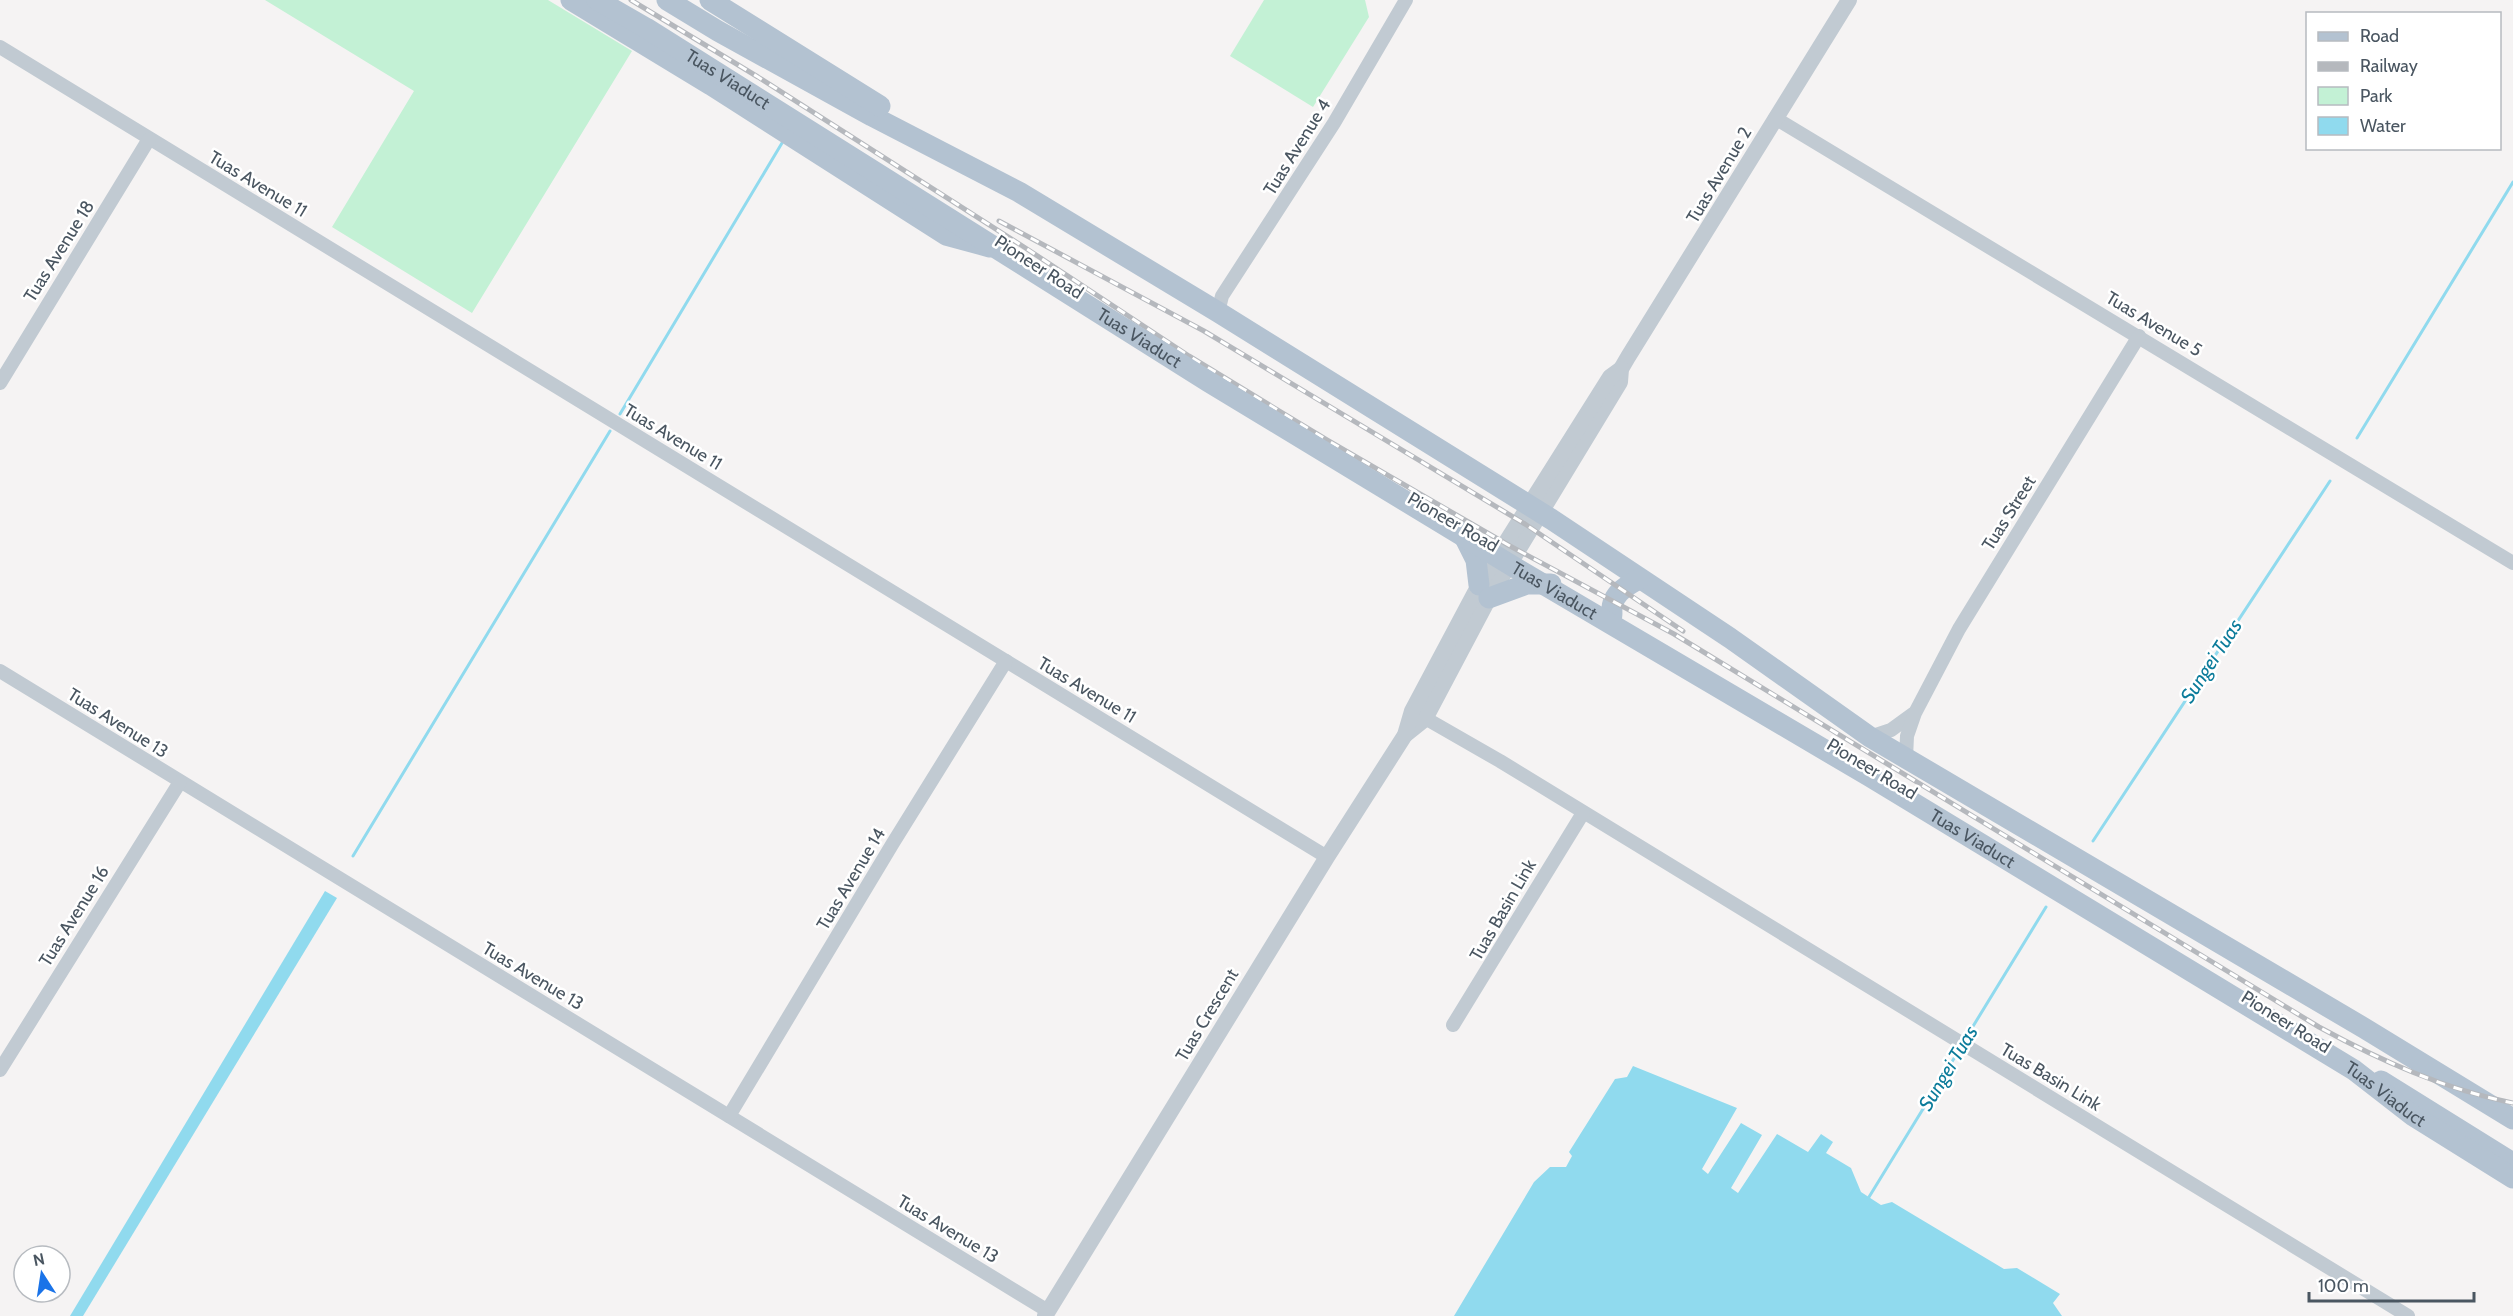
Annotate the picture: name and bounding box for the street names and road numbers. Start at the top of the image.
street label: Tuas Viaduct [681,45,774,114]
street label: Tuas Avenue 4 [1259,95,1335,199]
street label: Tuas Avenue 2 [1682,123,1756,227]
street label: Tuas Avenue 11 [205,146,311,222]
street label: Tuas Avenue 18 [19,196,99,306]
street label: Pioneer Road [991,230,1087,304]
street label: Tuas Avenue 5 [2102,287,2206,361]
street label: Tuas Viaduct [1093,303,1185,373]
street label: Tuas Avenue 11 [620,399,726,475]
street label: Tuas Street [1977,472,2041,554]
street label: Pioneer Road [1404,487,1502,557]
street label: Tuas Viaduct [1508,557,1601,624]
street label: Tuas Avenue 11 [1034,652,1140,728]
street label: Tuas Avenue 13 [64,683,172,763]
street label: Pioneer Road [1823,734,1921,804]
street label: Tuas Viaduct [1926,804,2019,873]
street label: Tuas Avenue 14 [812,824,890,934]
street label: Tuas Basin Link [1465,855,1541,965]
street label: Tuas Avenue 16 [34,861,114,971]
street label: Tuas Avenue 13 [478,937,588,1015]
street label: Tuas Crescent [1171,965,1243,1065]
street label: Pioneer Road [2237,986,2335,1058]
street label: Tuas Basin Link [1997,1038,2106,1116]
street label: Tuas Viaduct [2341,1056,2430,1132]
street label: Tuas Avenue 13 [893,1190,1003,1268]

